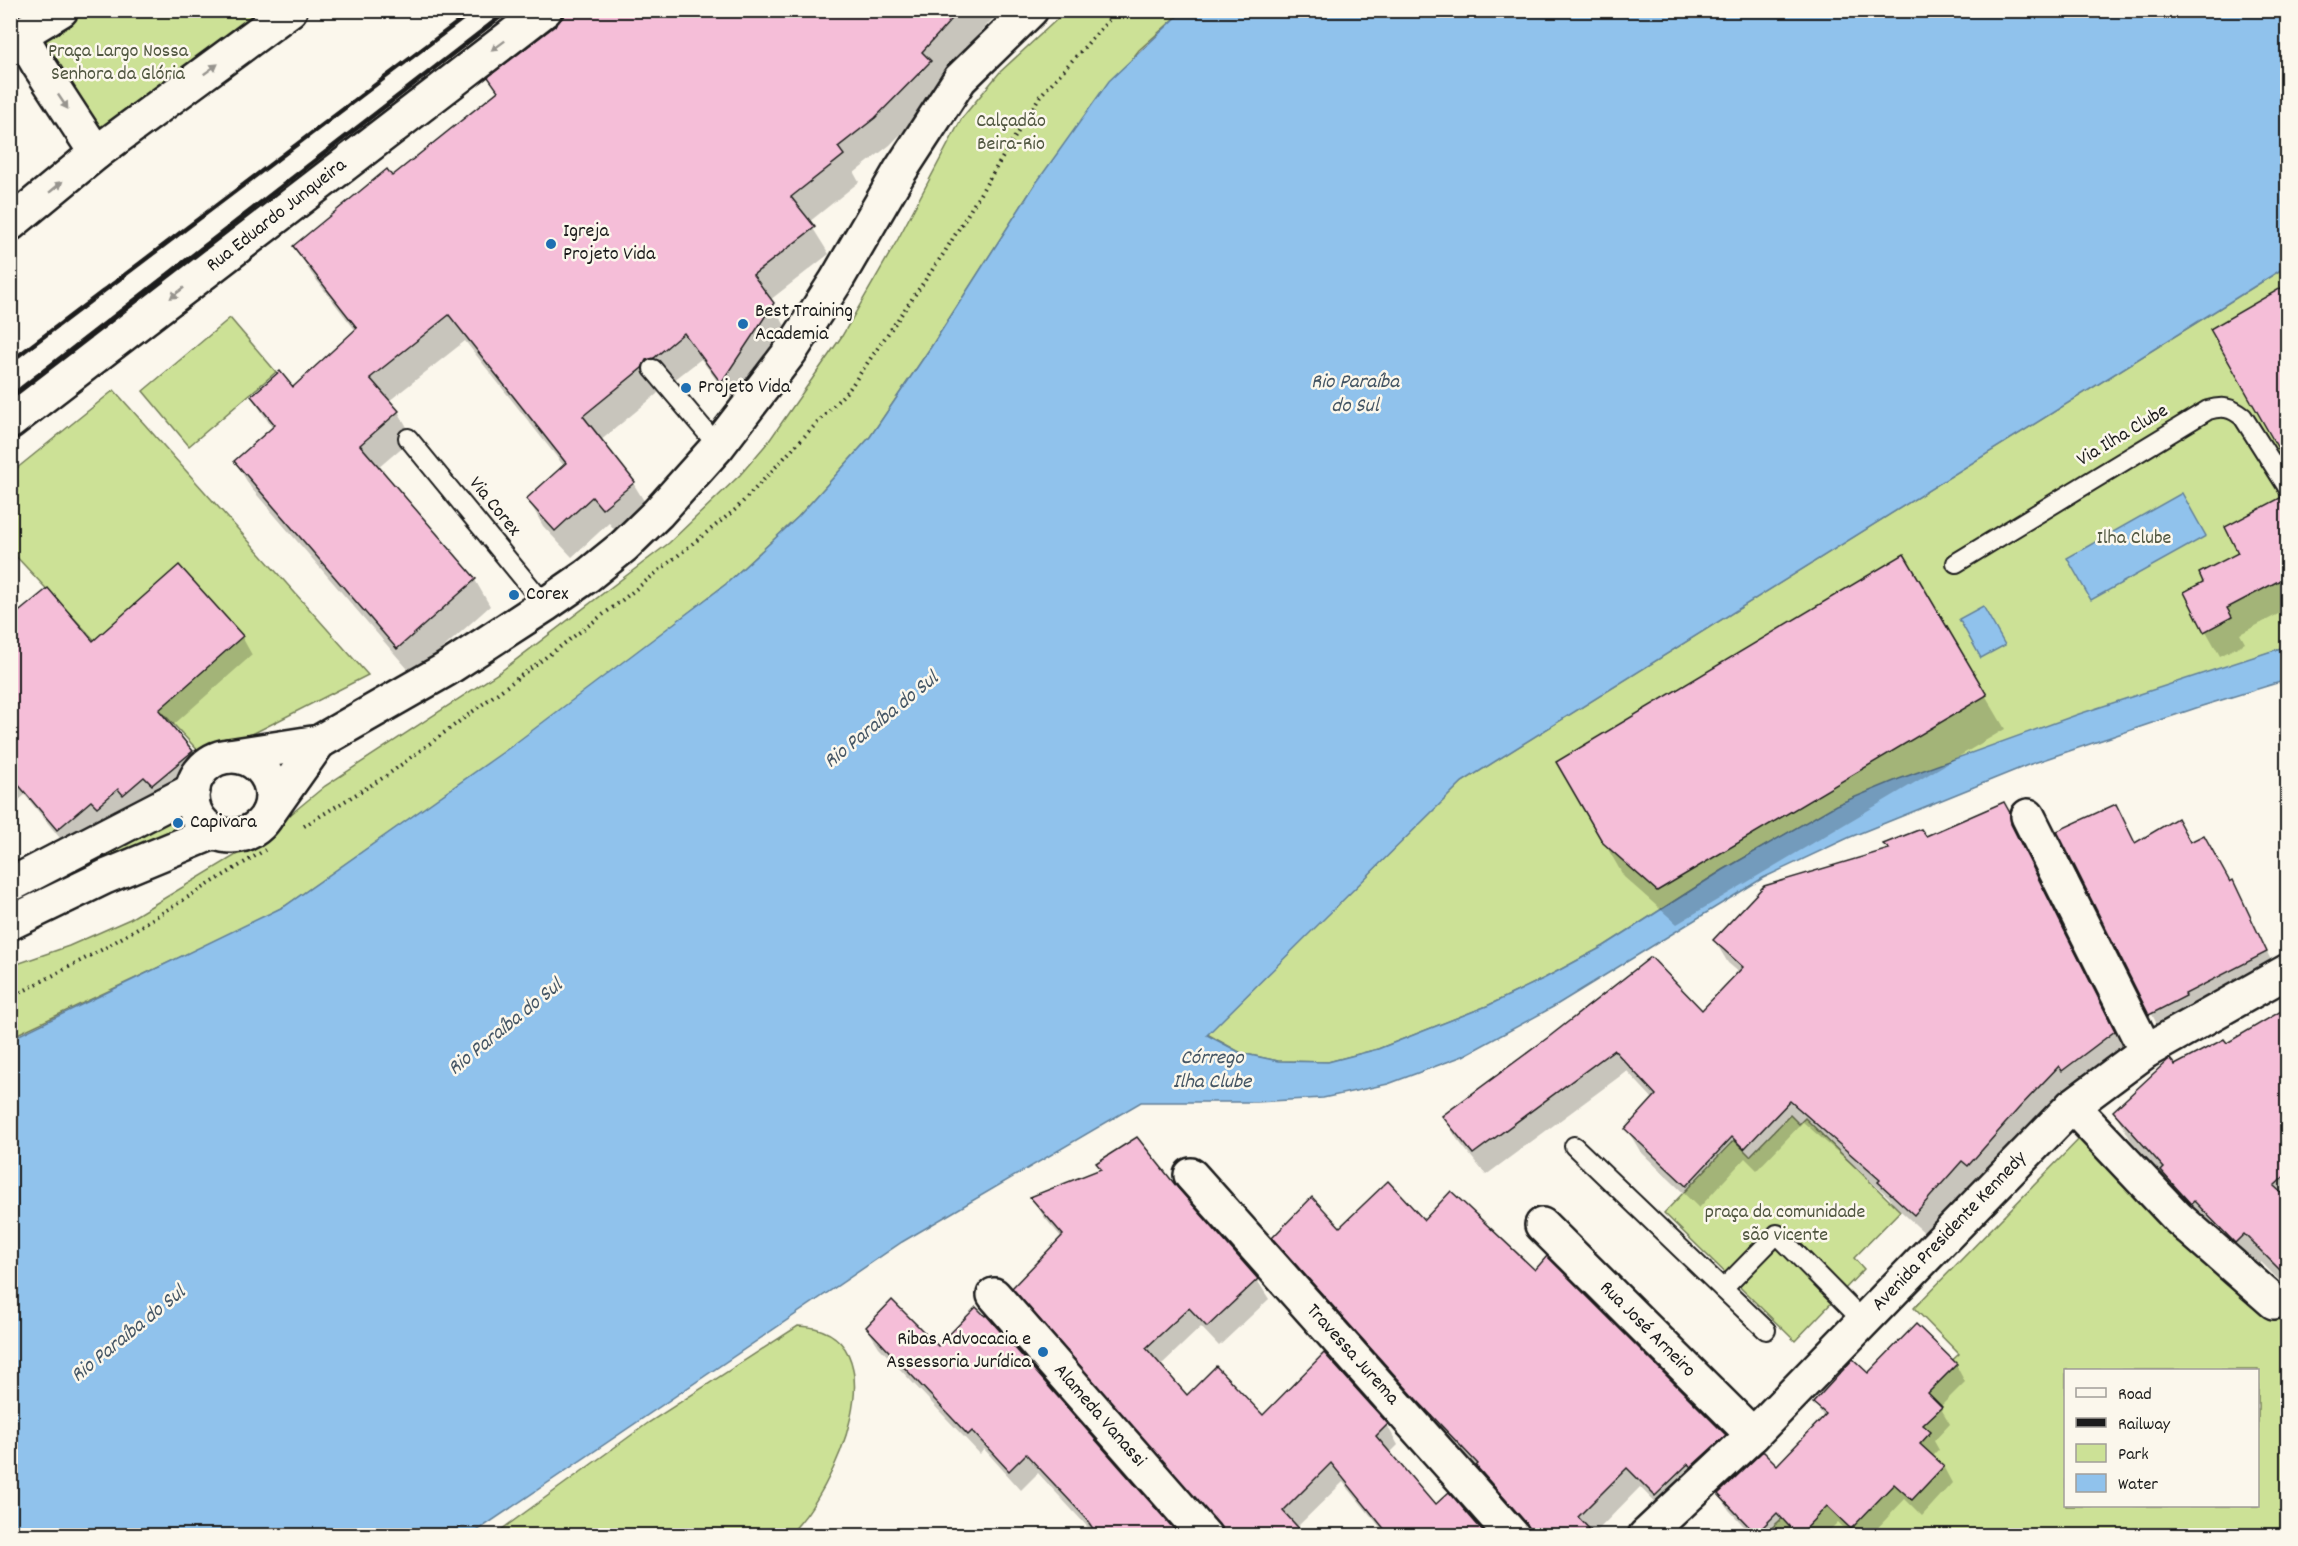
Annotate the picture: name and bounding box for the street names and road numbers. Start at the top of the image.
street label: Rua Eduardo Junqueira [201,152,353,280]
street label: Via Ilha Clube [2072,398,2174,474]
street label: Via Corex [461,471,527,543]
street label: Avenida Presidente Kennedy [1866,1145,2035,1318]
street label: Rua José Arneiro [1592,1275,1702,1385]
street label: Travessa Jurema [1299,1298,1406,1412]
street label: Alameda Vanassi [1046,1358,1152,1474]

